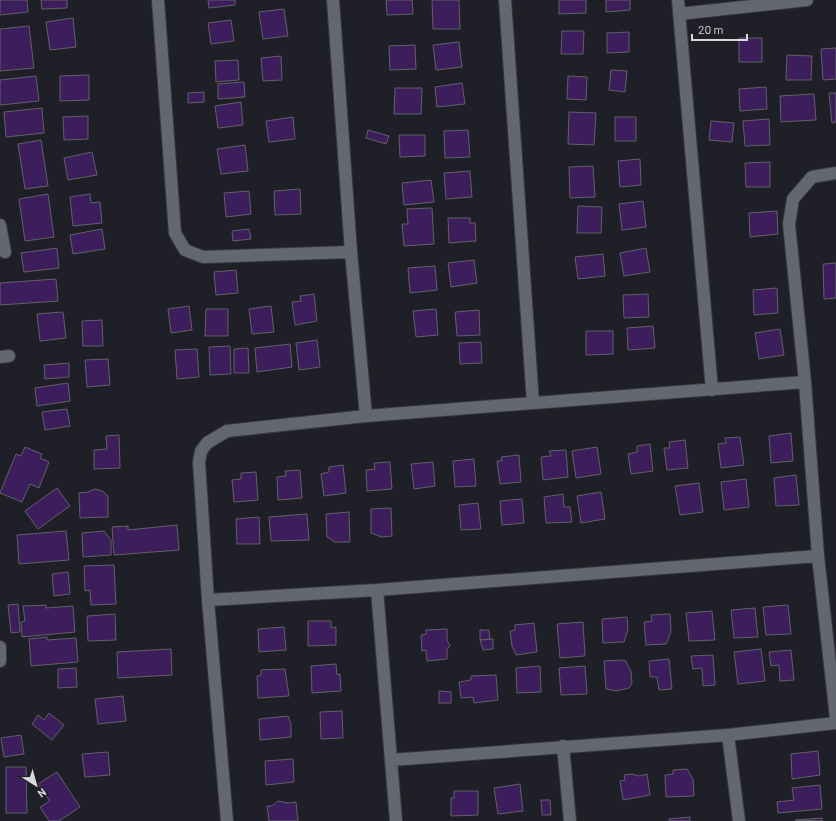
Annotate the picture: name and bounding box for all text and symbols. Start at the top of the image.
scale bar [692,16,747,42]
text: 20 m [698,22,724,36]
north arrow [16,765,56,805]
text: N [35,786,49,801]

